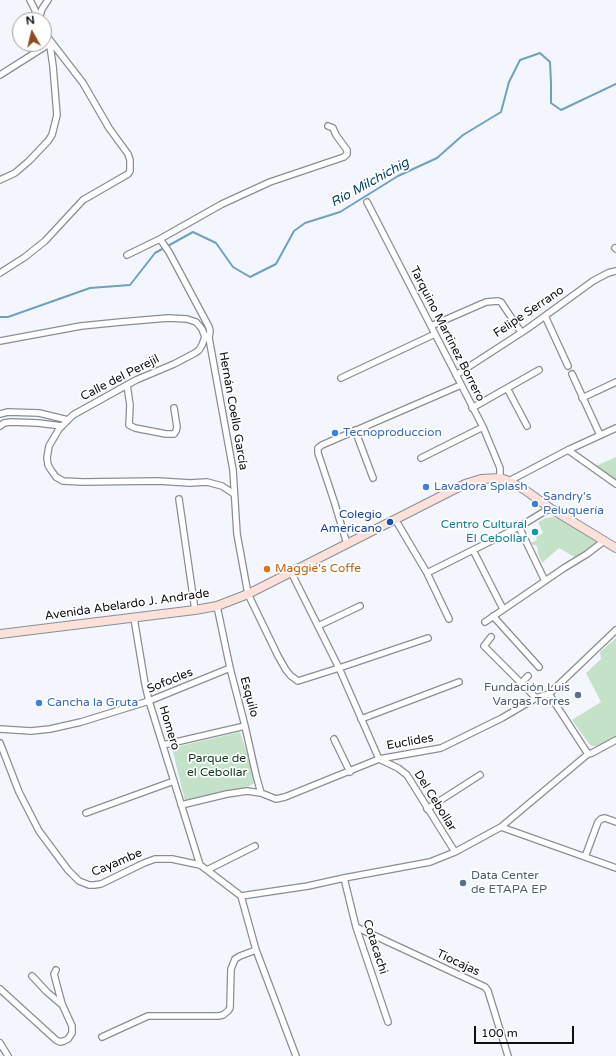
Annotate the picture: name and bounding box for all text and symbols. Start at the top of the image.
north arrow [12,12,52,52]
text: N [25,14,36,28]
water label: Río Milchichig [328,155,412,211]
street label: Tarquino Martinez Borrero [407,264,487,404]
street label: Felipe Serrano [491,283,567,341]
street label: Hernán Coello García [216,351,250,471]
street label: Calle del Perejil [78,352,162,404]
place label: Tecnoproduccion [343,426,442,440]
marker: Tecnoproduccion [330,428,340,438]
place label: Lavadora Splash [434,480,528,494]
marker: Lavadora Splash [421,482,431,492]
place label: Sandry's Peluquería [543,490,604,518]
marker: Sandry's Peluquería [530,499,540,509]
place label: Colegio Americano [320,508,382,536]
marker: Colegio Americano [385,517,395,527]
place label: Centro Cultural El Cebollar [441,518,527,546]
marker: Centro Cultural El Cebollar [530,527,540,537]
place label: Maggie's Coffe [275,562,361,576]
marker: Maggie's Coffe [262,564,272,574]
street label: Avenida Abelardo J. Andrade [44,586,210,624]
street label: Sofocles [145,665,195,697]
street label: Esquilo [237,675,261,719]
place label: Fundación Luis Vargas Torres [484,681,570,709]
marker: Fundación Luis Vargas Torres [573,690,583,700]
place label: Cancha la Gruta [47,696,138,710]
marker: Cancha la Gruta [34,698,44,708]
street label: Homero [155,704,183,752]
street label: Euclides [385,731,435,753]
park label: Parque de el Cebollar [187,752,247,780]
street label: Del Cebollar [411,768,459,834]
street label: Cayambe [90,846,144,880]
place label: Data Center de ETAPA EP [471,869,547,897]
marker: Data Center de ETAPA EP [458,878,468,888]
street label: Cotacachi [359,918,391,976]
street label: Tiocajas [434,947,482,979]
scale bar [476,1018,576,1044]
text: 100 m [481,1026,518,1040]

